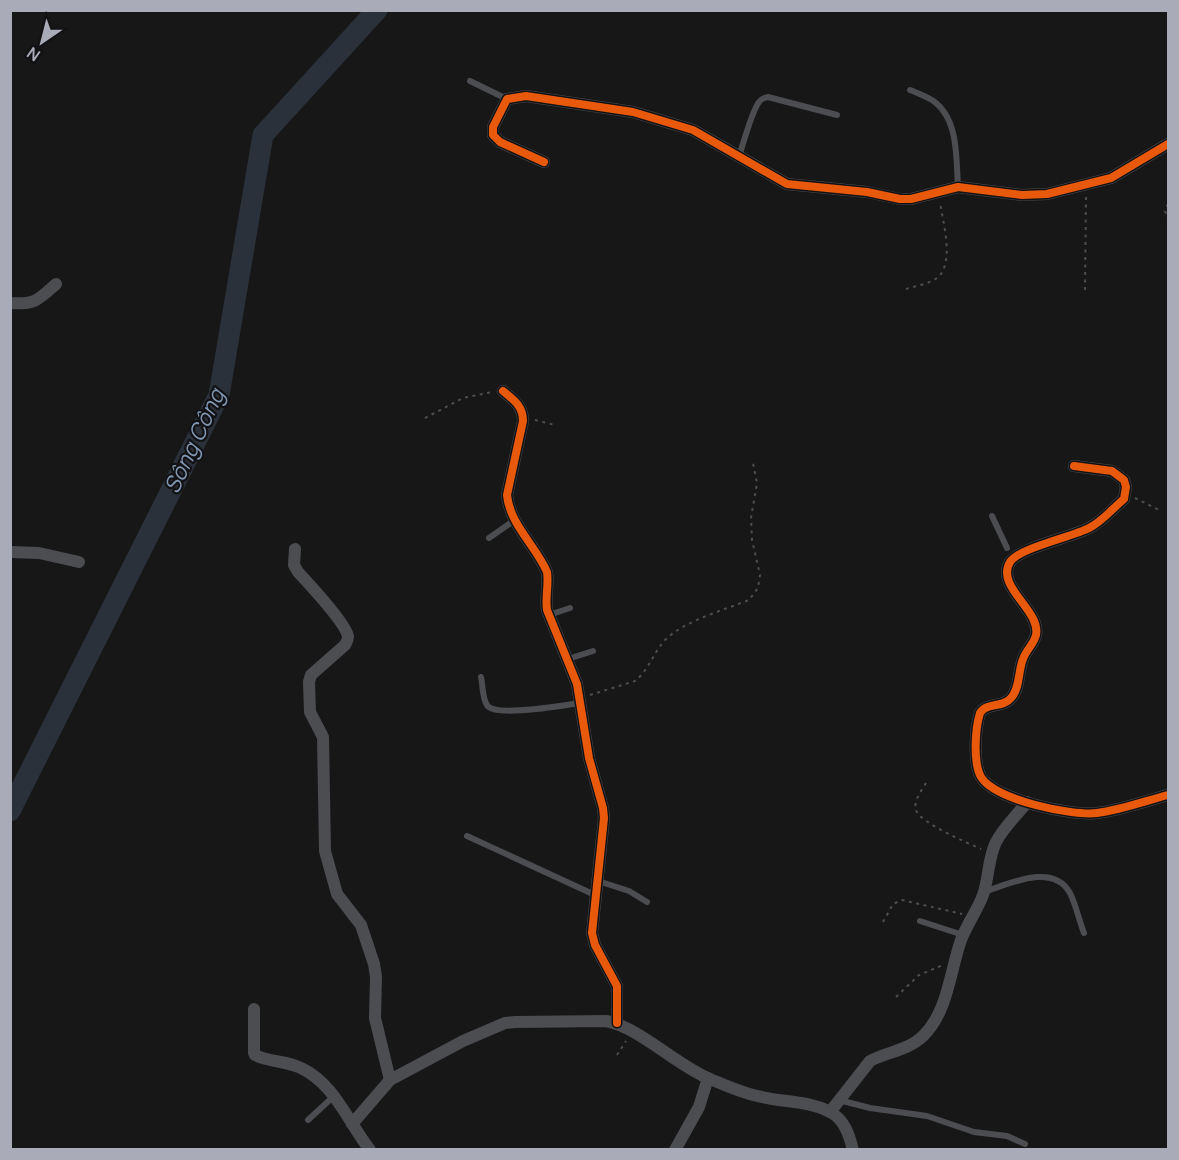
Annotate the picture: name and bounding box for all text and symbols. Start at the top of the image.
north arrow [12,12,72,72]
text: N [22,42,44,67]
water label: Sông Công [157,382,232,498]

